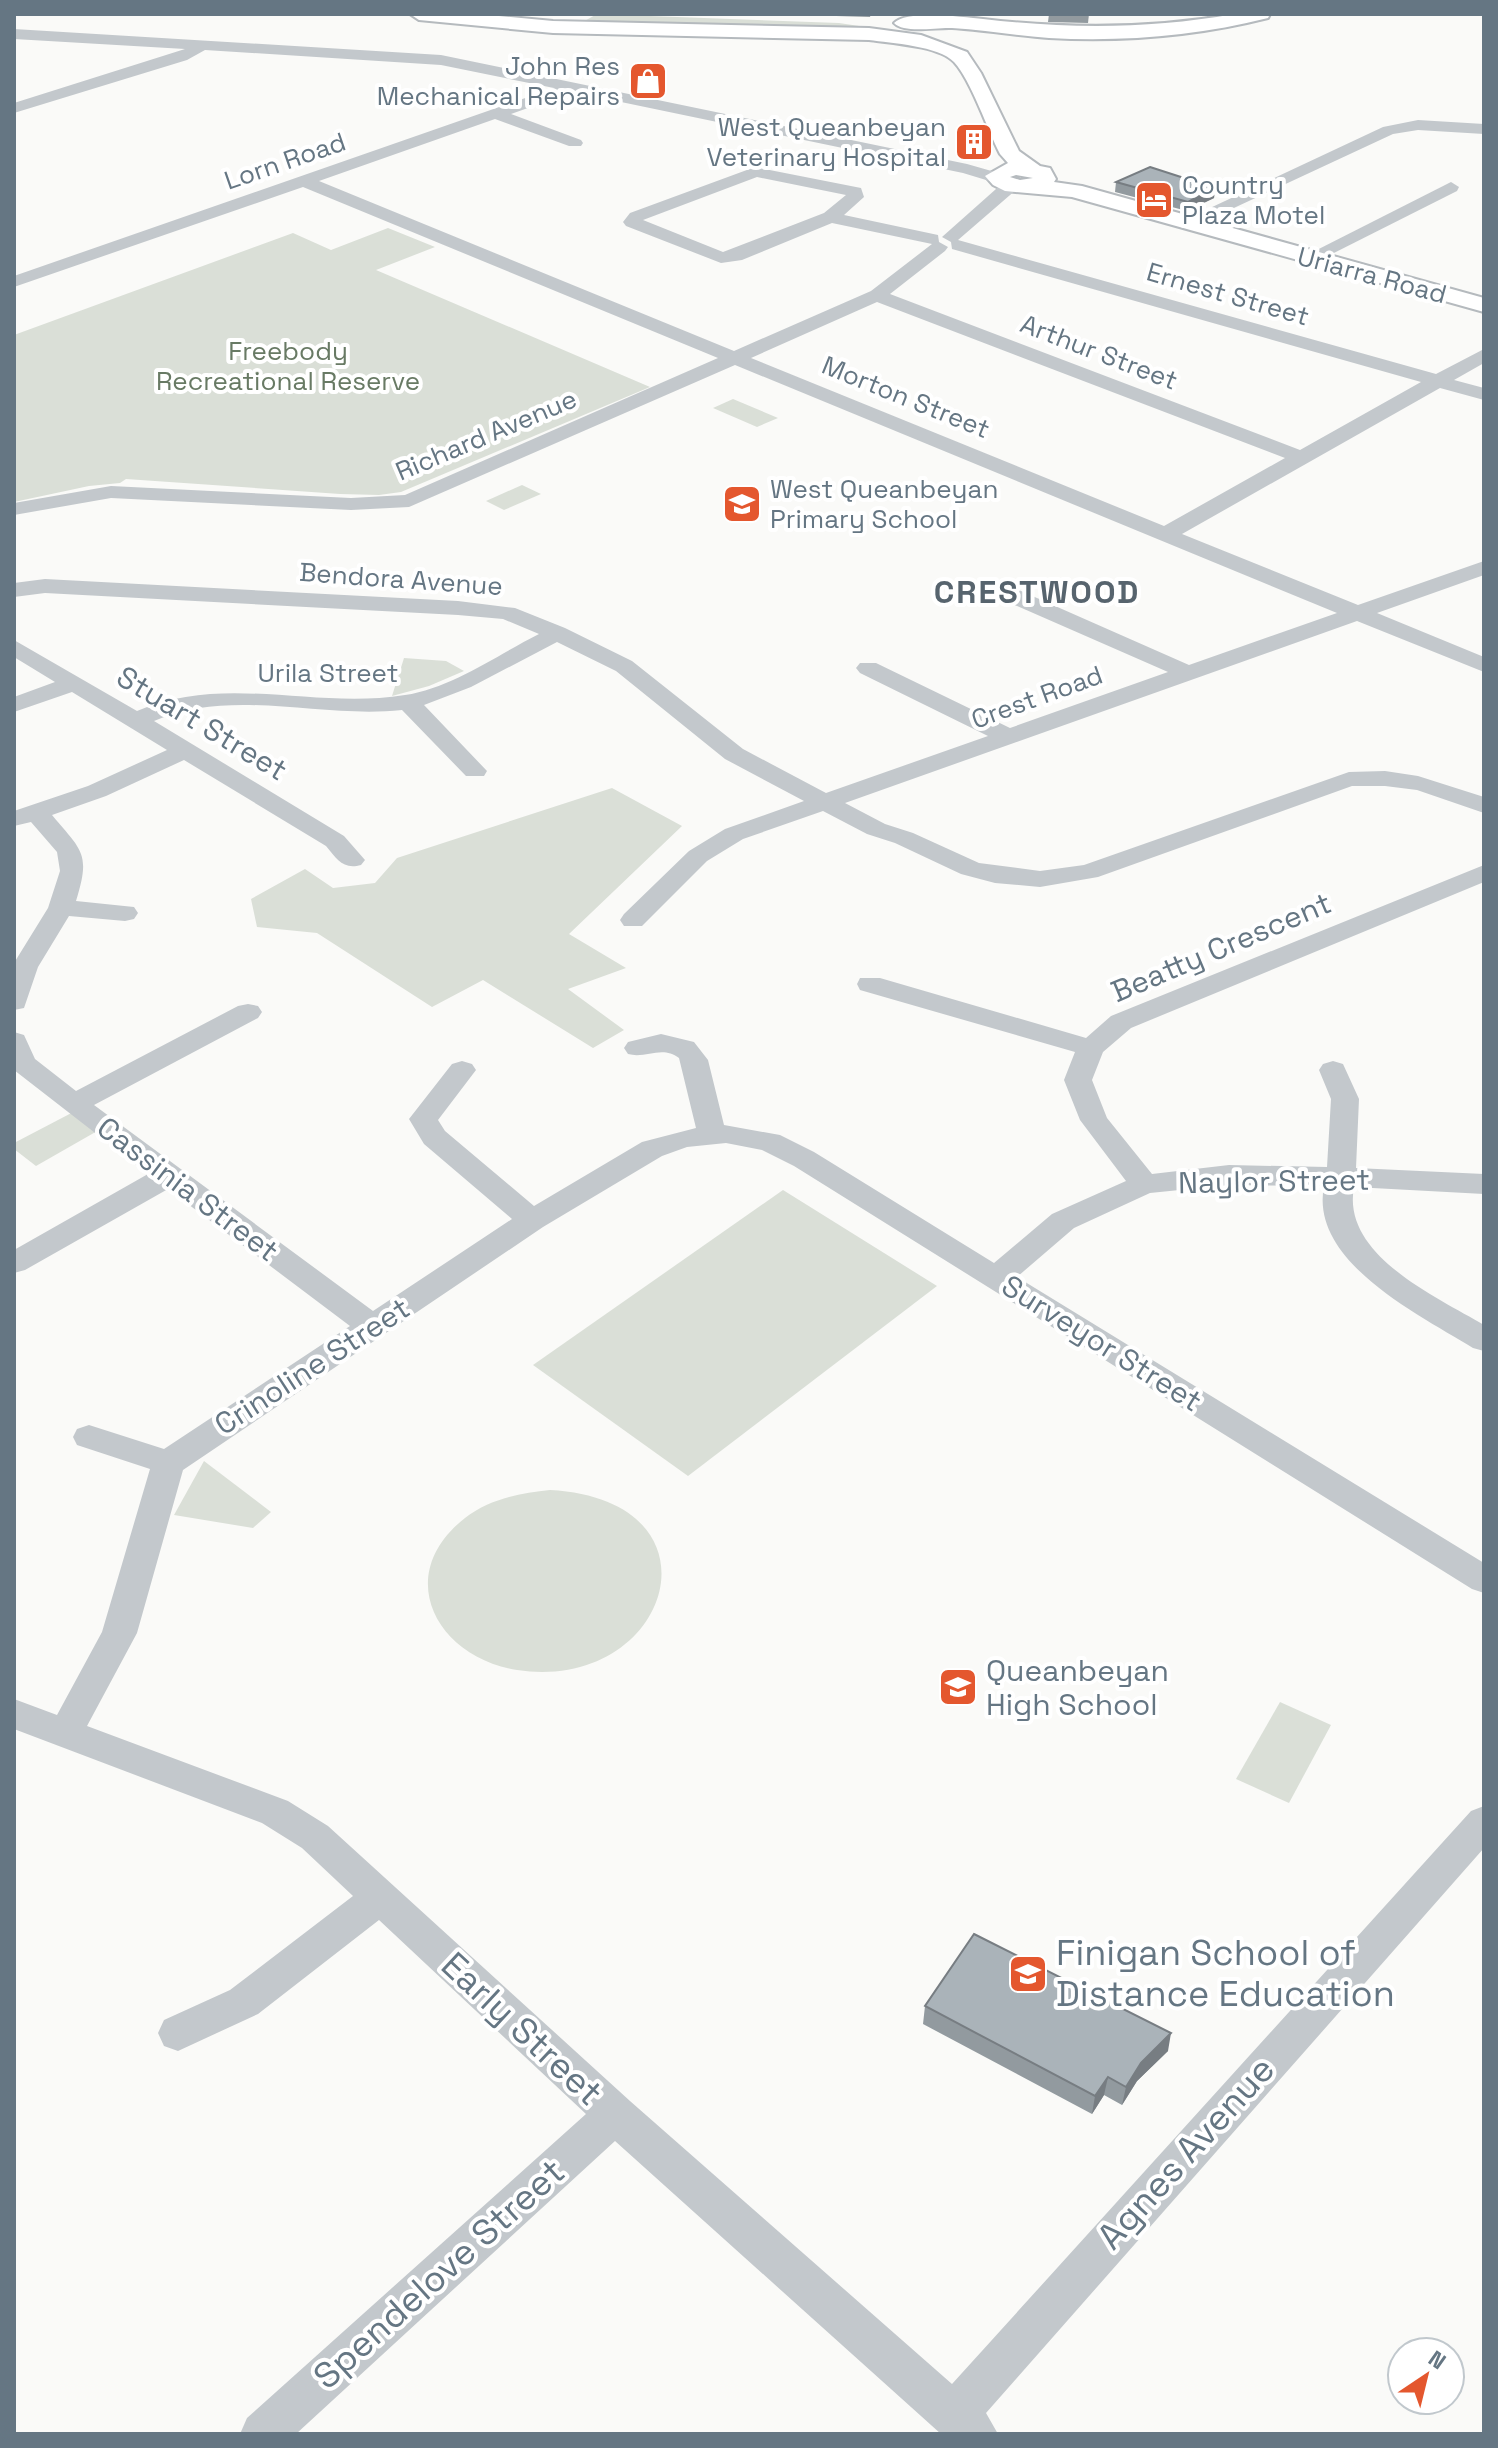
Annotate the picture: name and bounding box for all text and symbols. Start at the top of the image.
place label: John Res Mechanical Repairs [377,49,620,113]
shop icon: John Res Mechanical Repairs [627,60,669,102]
place label: West Queanbeyan Veterinary Hospital [707,110,946,174]
building icon: West Queanbeyan Veterinary Hospital [953,121,995,163]
street label: Lorn Road [220,124,350,198]
place label: Country Plaza Motel [1182,168,1325,232]
hotel icon: Country Plaza Motel [1133,179,1175,221]
street label: Uriarra Road [1294,239,1450,311]
street label: Ernest Street [1143,255,1313,333]
street label: Arthur Street [1016,306,1182,398]
park label: Freebody Recreational Reserve [156,334,420,398]
street label: Morton Street [817,348,995,446]
street label: Richard Avenue [390,382,582,488]
place label: West Queanbeyan Primary School [770,472,998,536]
school or university icon: West Queanbeyan Primary School [721,483,763,525]
street label: Bendora Avenue [298,555,504,603]
district label: CRESTWOOD [934,572,1140,612]
street label: Urila Street [258,656,398,690]
street label: Stuart Street [110,657,294,789]
street label: Crest Road [967,658,1107,736]
street label: Beatty Crescent [1105,883,1337,1011]
street label: Cassinia Street [89,1108,287,1270]
street label: Naylor Street [1178,1160,1370,1202]
street label: Surveyor Street [995,1266,1209,1420]
street label: Crinoline Street [207,1288,417,1444]
place label: Queanbeyan High School [986,1651,1169,1724]
school or university icon: Queanbeyan High School [937,1666,979,1708]
place label: Finigan School of Distance Education [1056,1930,1395,2017]
street label: Early Street [431,1942,613,2116]
school or university icon: Finigan School of Distance Education [1007,1953,1049,1995]
street label: Agnes Avenue [1087,2047,1285,2259]
street label: Spendelove Street [304,2149,574,2399]
north arrow [1386,2336,1466,2416]
text: N [1423,2344,1452,2375]

